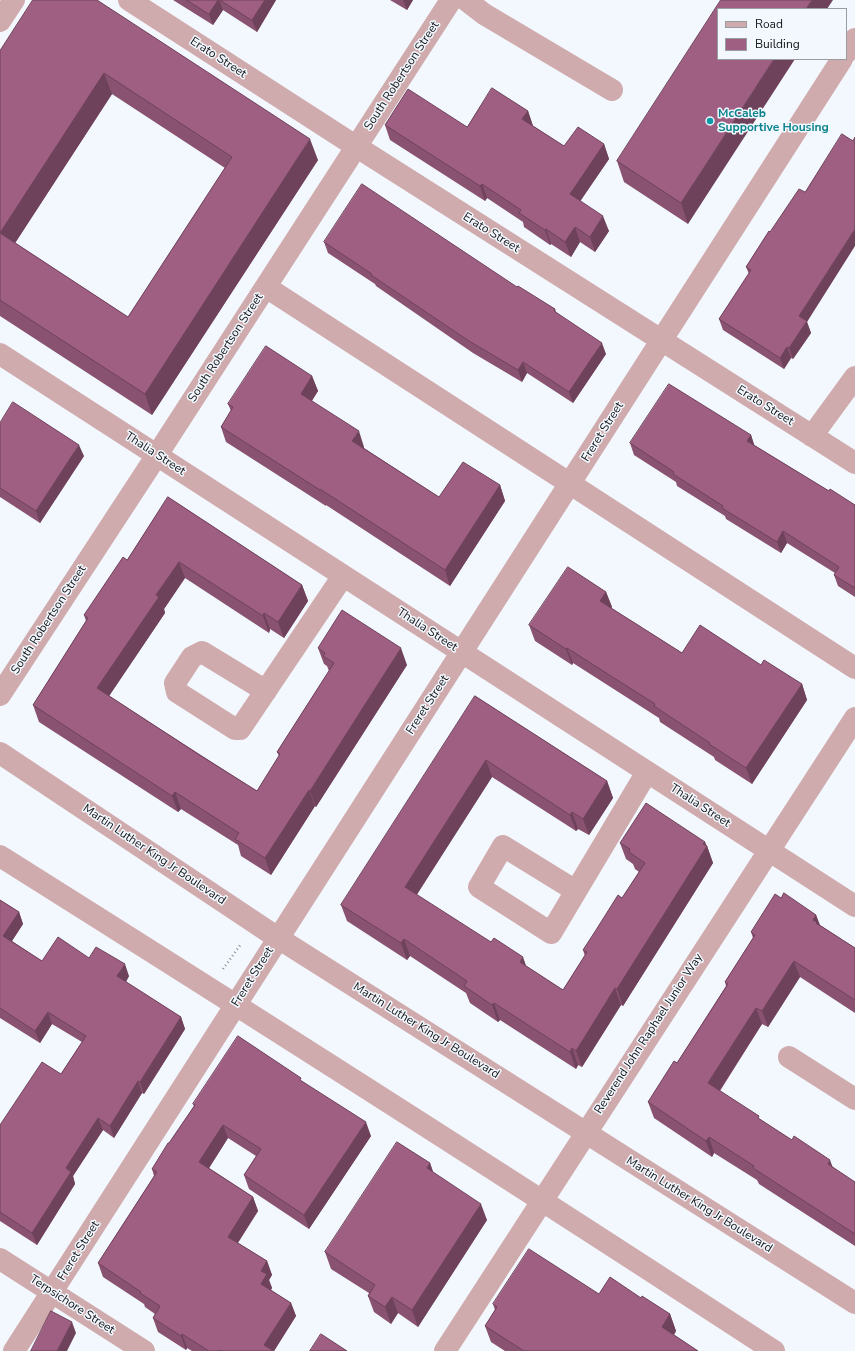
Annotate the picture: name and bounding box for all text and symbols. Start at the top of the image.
legend [717,8,847,60]
text: Road [755,16,783,32]
street label: South Robertson Street [361,19,443,133]
street label: Erato Street [187,34,249,82]
text: Building [755,36,800,52]
place label: McCaleb Supportive Housing [718,107,829,135]
marker: McCaleb Supportive Housing [705,116,715,126]
street label: Erato Street [460,210,522,256]
street label: South Robertson Street [185,291,267,405]
street label: Erato Street [734,383,796,429]
street label: Freret Street [579,399,627,465]
street label: Thalia Street [122,429,188,479]
street label: South Robertson Street [8,563,90,677]
street label: Thalia Street [394,605,460,655]
street label: Freret Street [404,673,452,737]
street label: Thalia Street [667,781,733,831]
street label: Martin Luther King Jr Boulevard [80,802,228,908]
street label: Freret Street [229,944,277,1010]
street label: Reverend John Raphael Junior Way [592,951,706,1117]
street label: Martin Luther King Jr Boulevard [350,980,502,1082]
street label: Martin Luther King Jr Boulevard [623,1154,775,1256]
street label: Freret Street [55,1218,103,1284]
street label: Terpsichore Street [27,1272,117,1338]

